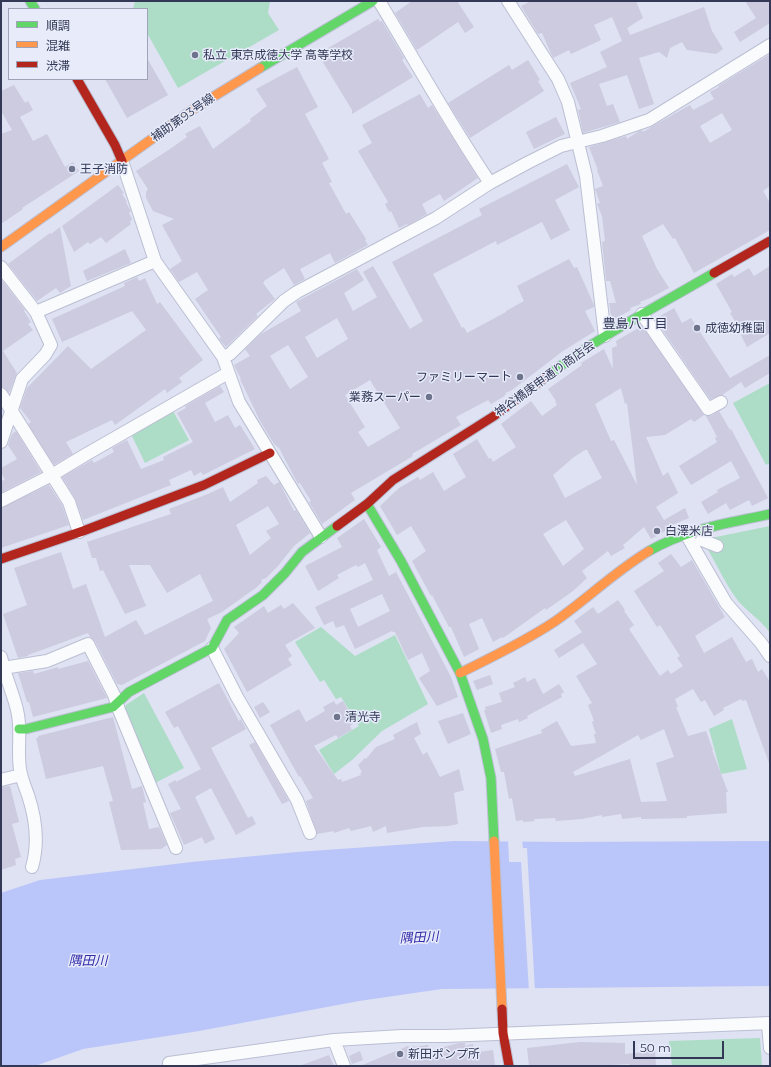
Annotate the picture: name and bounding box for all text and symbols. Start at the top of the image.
legend [8,8,148,80]
text: 順調 [46,18,70,33]
text: 混雑 [46,38,70,53]
place label: 私立 東京成徳大学 高等学校 [203,48,353,62]
marker: 私立 東京成徳大学 高等学校 [190,50,200,60]
text: 渋滞 [46,58,70,73]
street label: 補助第93号線 [149,91,217,145]
place label: 王子消防 [80,162,128,176]
marker: 王子消防 [67,164,77,174]
district label: 豊島八丁目 [603,316,667,332]
place label: 成徳幼稚園 [705,321,765,335]
marker: 成徳幼稚園 [692,323,702,333]
street label: 神谷橋庚申通り商店会 [492,338,598,420]
place label: ファミリーマート [416,370,512,384]
marker: ファミリーマート [515,372,525,382]
place label: 業務スーパー [349,390,421,404]
marker: 業務スーパー [424,392,434,402]
place label: 白澤米店 [665,524,713,538]
marker: 白澤米店 [652,526,662,536]
place label: 清光寺 [345,710,381,724]
marker: 清光寺 [332,712,342,722]
water label: 隅田川 [399,929,439,947]
water label: 隅田川 [69,953,107,969]
scale bar [635,1033,726,1059]
text: 50 m [640,1040,671,1055]
place label: 新田ポンプ所 [408,1047,480,1061]
marker: 新田ポンプ所 [395,1049,405,1059]

